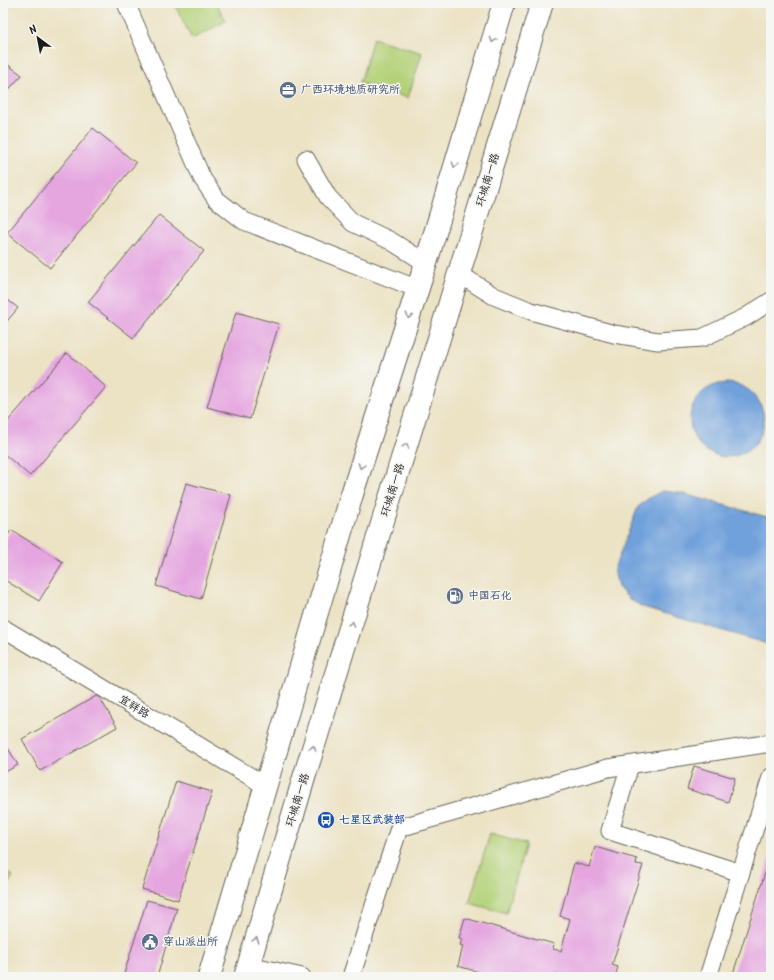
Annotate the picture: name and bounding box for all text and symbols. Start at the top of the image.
north arrow [18,18,58,58]
text: N [26,21,41,40]
one-way arrow [489,37,498,44]
office icon: 广西环境地质研究所 [278,80,298,100]
place label: 广西环境地质研究所 [301,81,400,99]
street label: 环城南一路 [471,151,505,209]
one-way arrow [451,161,460,168]
one-way arrow [405,312,414,319]
one-way arrow [401,443,410,450]
street label: 环城南一路 [376,461,410,519]
one-way arrow [357,463,366,470]
fuel station icon: 中国石化 [445,586,465,606]
place label: 中国石化 [468,587,512,605]
one-way arrow [347,620,356,627]
street label: 宜祥路 [115,691,153,723]
one-way arrow [308,745,317,752]
street label: 环城南一路 [281,771,315,829]
bus stop icon: 七星区武装部 [316,810,336,830]
place label: 七星区武装部 [339,811,405,829]
public building icon: 穿山派出所 [140,932,160,952]
place label: 穿山派出所 [163,933,218,951]
one-way arrow [251,936,260,943]

